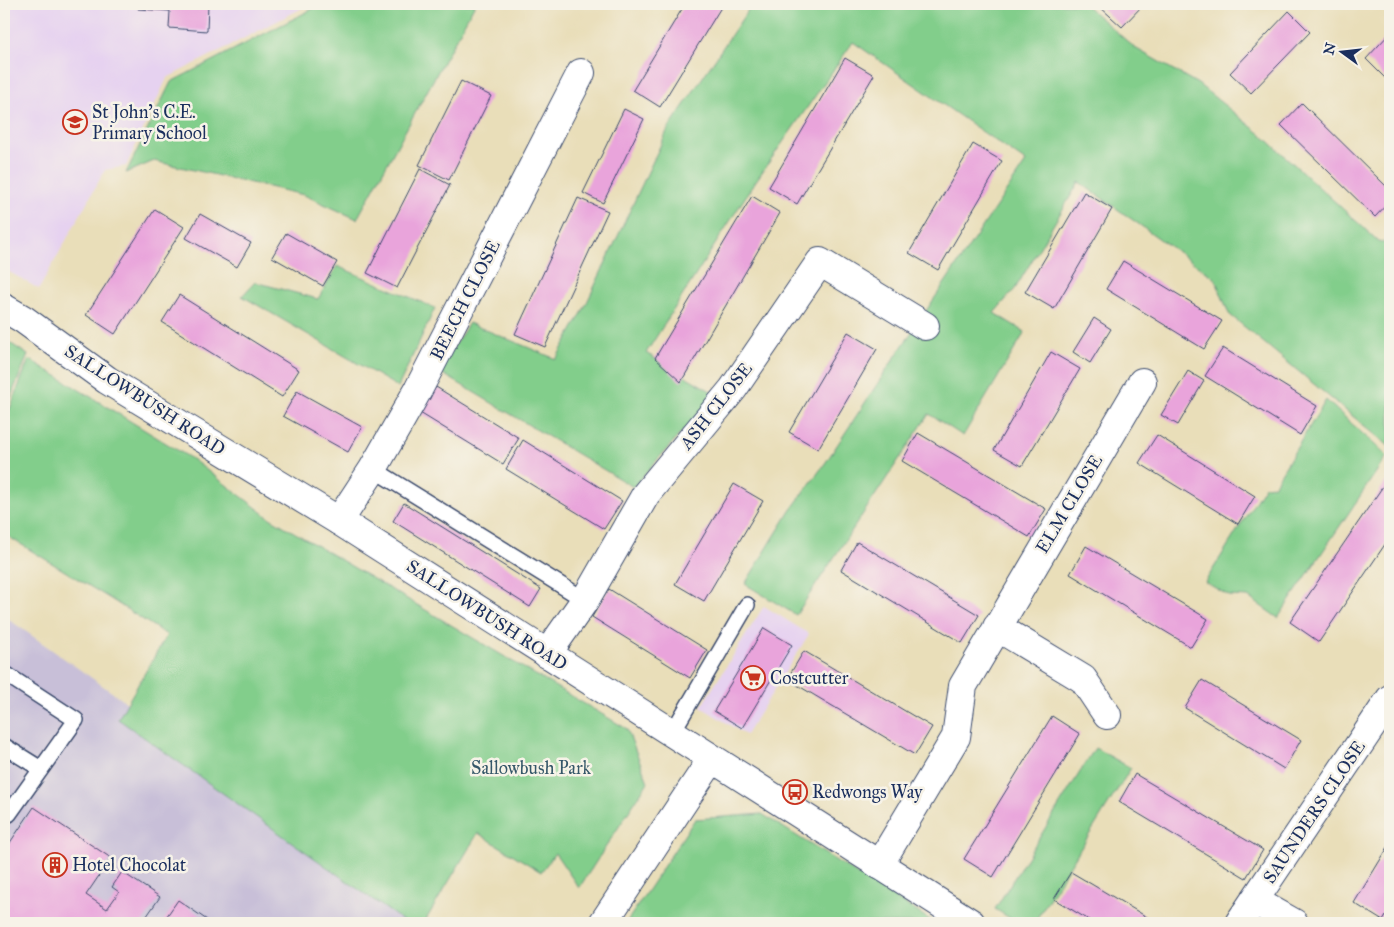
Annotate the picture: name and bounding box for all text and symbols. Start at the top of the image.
north arrow [1316,28,1366,78]
text: N [1320,41,1340,57]
place label: St John's C.E. Primary School [92,101,207,144]
school or university icon: St John's C.E. Primary School [62,109,88,135]
street label: BEECH CLOSE [425,236,505,364]
street label: SALLOWBUSH ROAD [60,340,230,460]
street label: ASH CLOSE [675,358,757,455]
street label: ELM CLOSE [1031,451,1107,557]
street label: SALLOWBUSH ROAD [402,555,572,675]
supermarket icon: Costcutter [740,665,766,691]
place label: Costcutter [770,667,849,689]
street label: SAUNDERS CLOSE [1258,736,1370,888]
park label: Sallowbush Park [471,757,592,779]
bus stop icon: Redwongs Way [782,779,808,805]
place label: Redwongs Way [812,781,923,804]
building icon: Hotel Chocolat [42,852,68,878]
place label: Hotel Chocolat [72,854,187,876]

